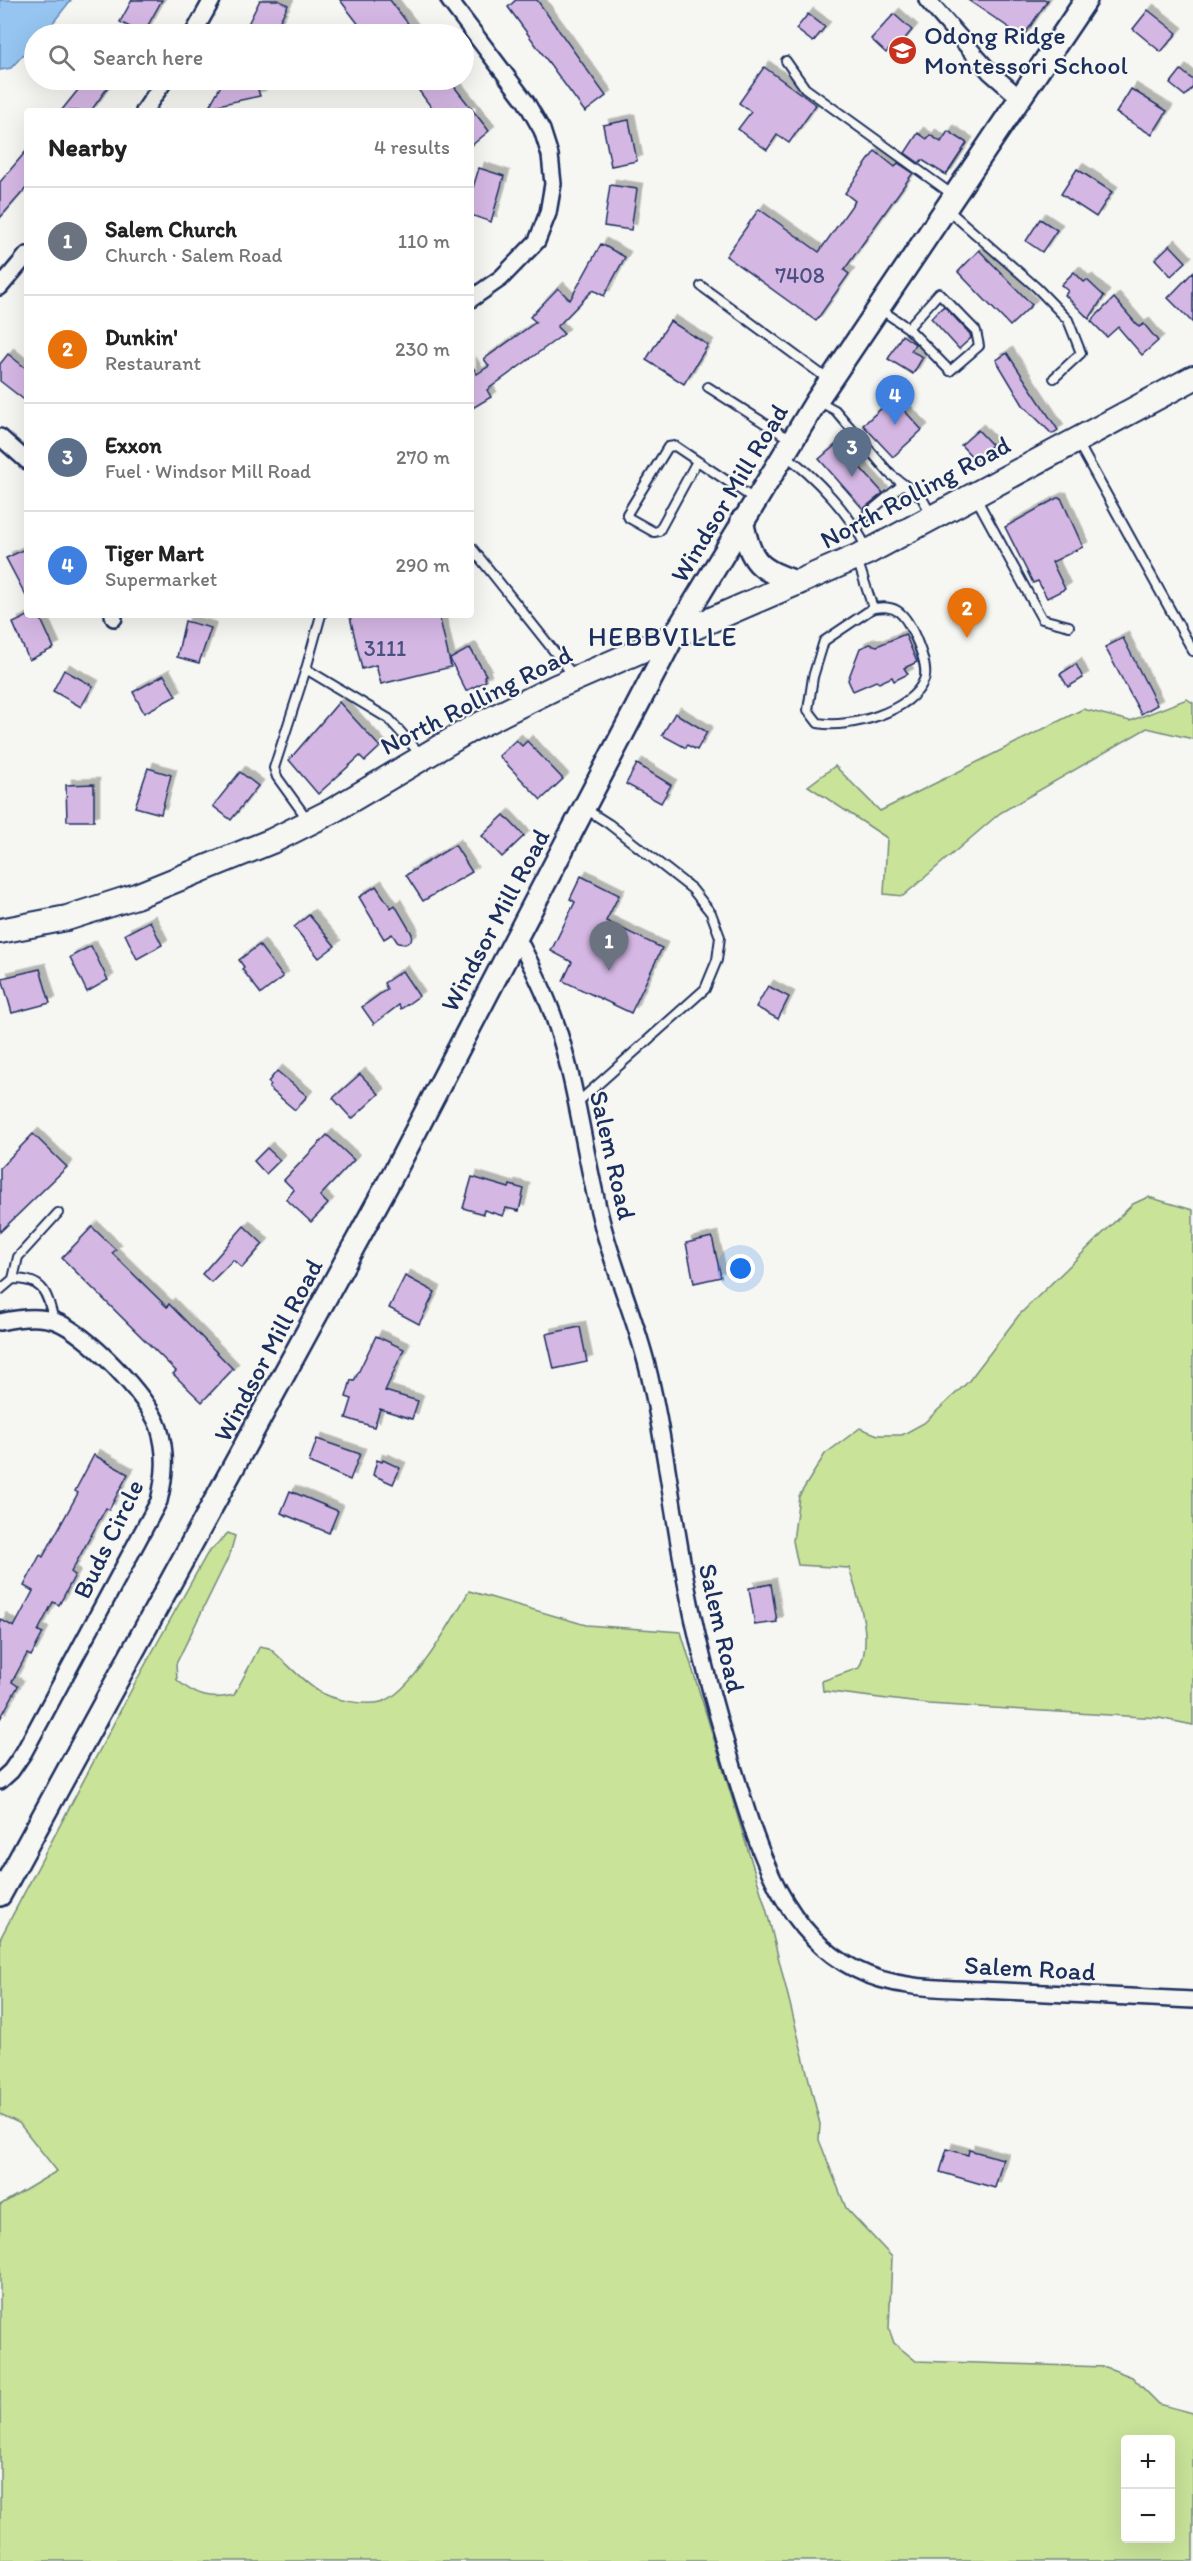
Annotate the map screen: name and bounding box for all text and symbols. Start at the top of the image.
place label: Odong Ridge Montessori School [924,19,1128,81]
search box [24,24,474,90]
school or university icon: Odong Ridge Montessori School [887,34,919,66]
icon: search [45,41,78,74]
text: Search here [93,44,203,71]
text: Nearby [48,131,127,163]
text: 4 results [374,135,450,159]
text: Salem Church [105,216,237,243]
text: 1 [63,229,72,253]
text: 110 m [398,229,450,253]
text: Church · Salem Road [105,243,282,267]
house number: 7408 [775,262,825,289]
text: Dunkin' [105,324,178,351]
text: 2 [62,337,73,361]
text: 230 m [395,337,450,361]
text: Restaurant [105,351,201,375]
pin: 4 [876,376,914,425]
street label: Windsor Mill Road [663,397,795,588]
street label: North Rolling Road [814,428,1016,556]
pin: 3 [832,428,872,477]
text: Exxon [105,432,162,459]
text: 3 [62,445,73,469]
text: 270 m [396,445,450,469]
text: Fuel · Windsor Mill Road [105,459,311,483]
text: Tiger Mart [105,540,204,567]
text: 4 [61,553,74,577]
text: 290 m [395,553,450,577]
text: Supermarket [105,567,217,591]
pin: 2 [948,588,986,638]
district label: HEBBVILLE [588,620,738,653]
house number: 3111 [364,635,406,662]
street label: North Rolling Road [375,638,577,762]
street label: Windsor Mill Road [433,822,557,1017]
pin: 1 [590,922,628,971]
street label: Salem Road [583,1087,643,1223]
street label: Windsor Mill Road [206,1252,330,1447]
your location [726,1254,755,1283]
street label: Buds Circle [65,1474,151,1604]
street label: Salem Road [692,1560,752,1696]
street label: Salem Road [963,1949,1097,1987]
map controls [1121,2435,1175,2543]
button: + [1121,2435,1175,2489]
button: − [1121,2489,1175,2543]

